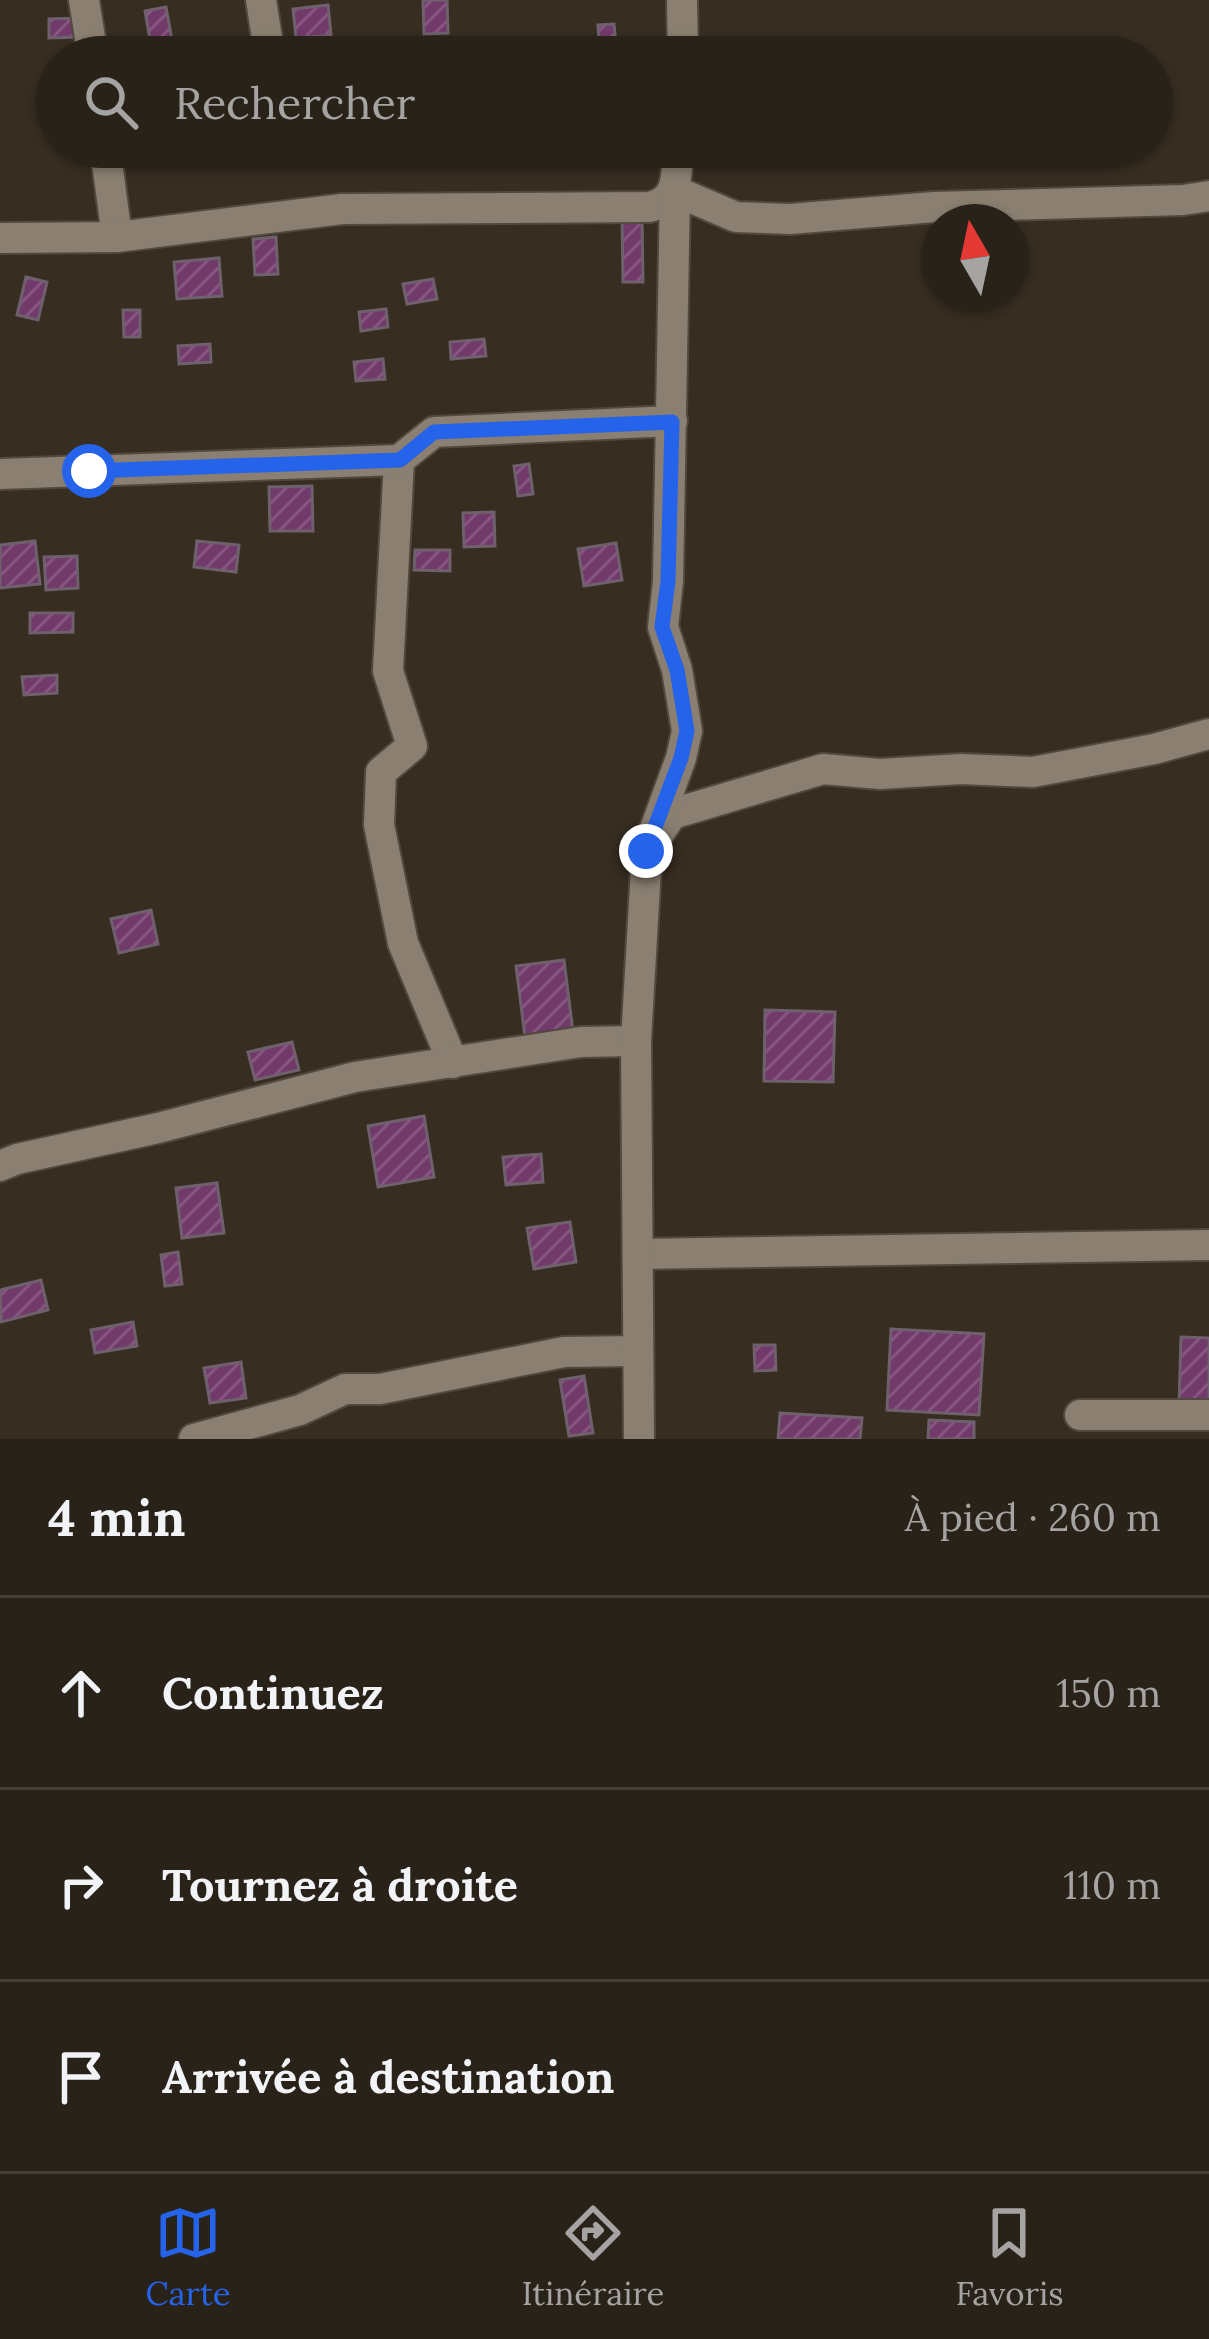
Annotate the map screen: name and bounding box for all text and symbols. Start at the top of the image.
search box [36,36,1173,168]
icon: search [78,69,144,135]
text: Rechercher [174,74,415,131]
north arrow [921,204,1029,312]
route start [62,444,116,498]
route end [619,824,673,878]
text: 4 min [48,1485,185,1550]
text: À pied · 260 m [905,1492,1161,1542]
icon: ahead [48,1660,114,1726]
text: Continuez [162,1664,384,1721]
text: 150 m [1056,1668,1161,1718]
icon: right [48,1852,114,1918]
text: Tournez à droite [162,1856,518,1913]
text: 110 m [1063,1860,1161,1910]
icon: arrive [48,2044,114,2110]
text: Arrivée à destination [162,2048,615,2105]
tab: Carte [145,2200,231,2314]
tab: Itinéraire [522,2200,665,2314]
tab: Favoris [955,2200,1064,2314]

